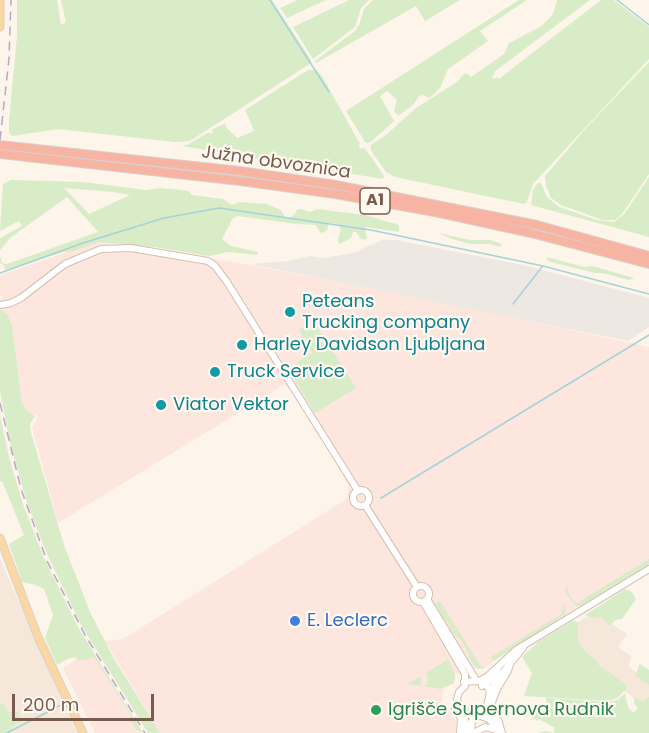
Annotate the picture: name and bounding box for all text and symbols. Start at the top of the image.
street label: Južna obvoznica [200,142,352,184]
road number: A1 [360,188,390,214]
place label: Peteans Trucking company [302,291,470,334]
marker: Peteans Trucking company [283,305,297,319]
place label: Harley Davidson Ljubljana [254,334,485,356]
marker: Harley Davidson Ljubljana [235,338,249,352]
place label: Truck Service [227,361,345,383]
marker: Truck Service [208,365,222,379]
place label: Viator Vektor [173,394,289,416]
marker: Viator Vektor [154,398,168,412]
place label: E. Leclerc [307,610,388,632]
marker: E. Leclerc [288,614,302,628]
scale bar [15,682,158,720]
text: 200 m [23,692,79,717]
place label: Igrišče Supernova Rudnik [388,699,614,721]
marker: Igrišče Supernova Rudnik [369,703,383,717]

